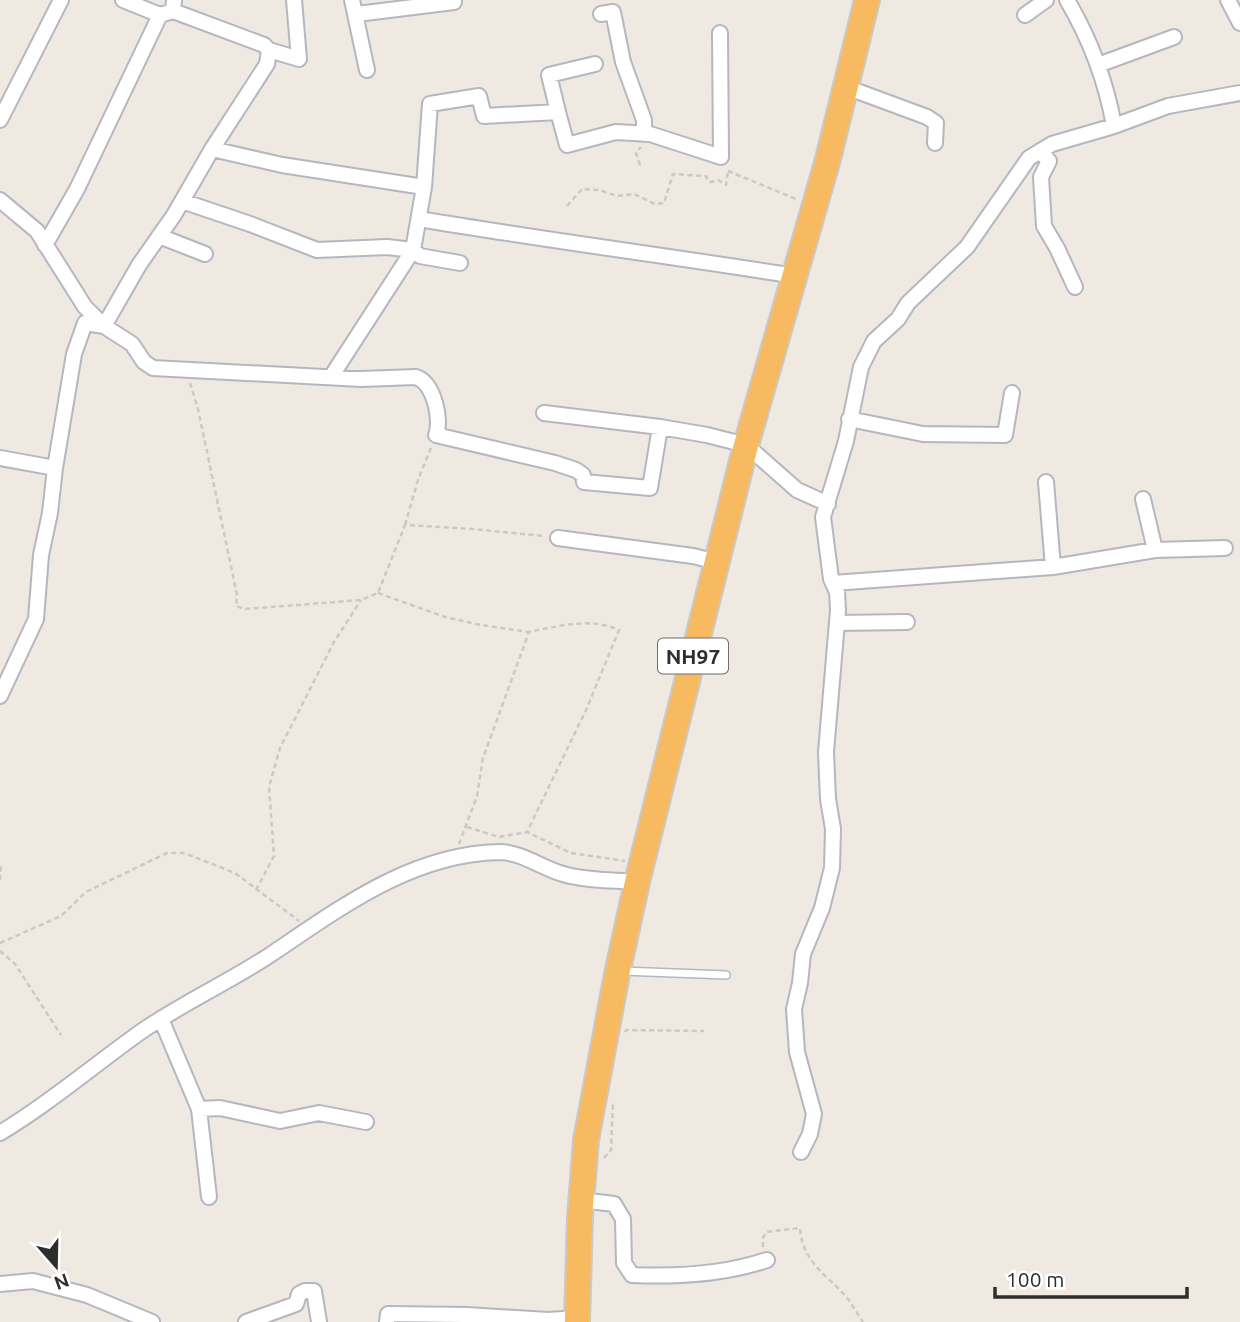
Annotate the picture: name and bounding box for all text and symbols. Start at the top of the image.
road number: NH97 [658,638,728,674]
north arrow [21,1231,91,1301]
scale bar [995,1256,1188,1300]
text: 100 m [1006,1267,1064,1291]
text: N [51,1269,72,1295]

